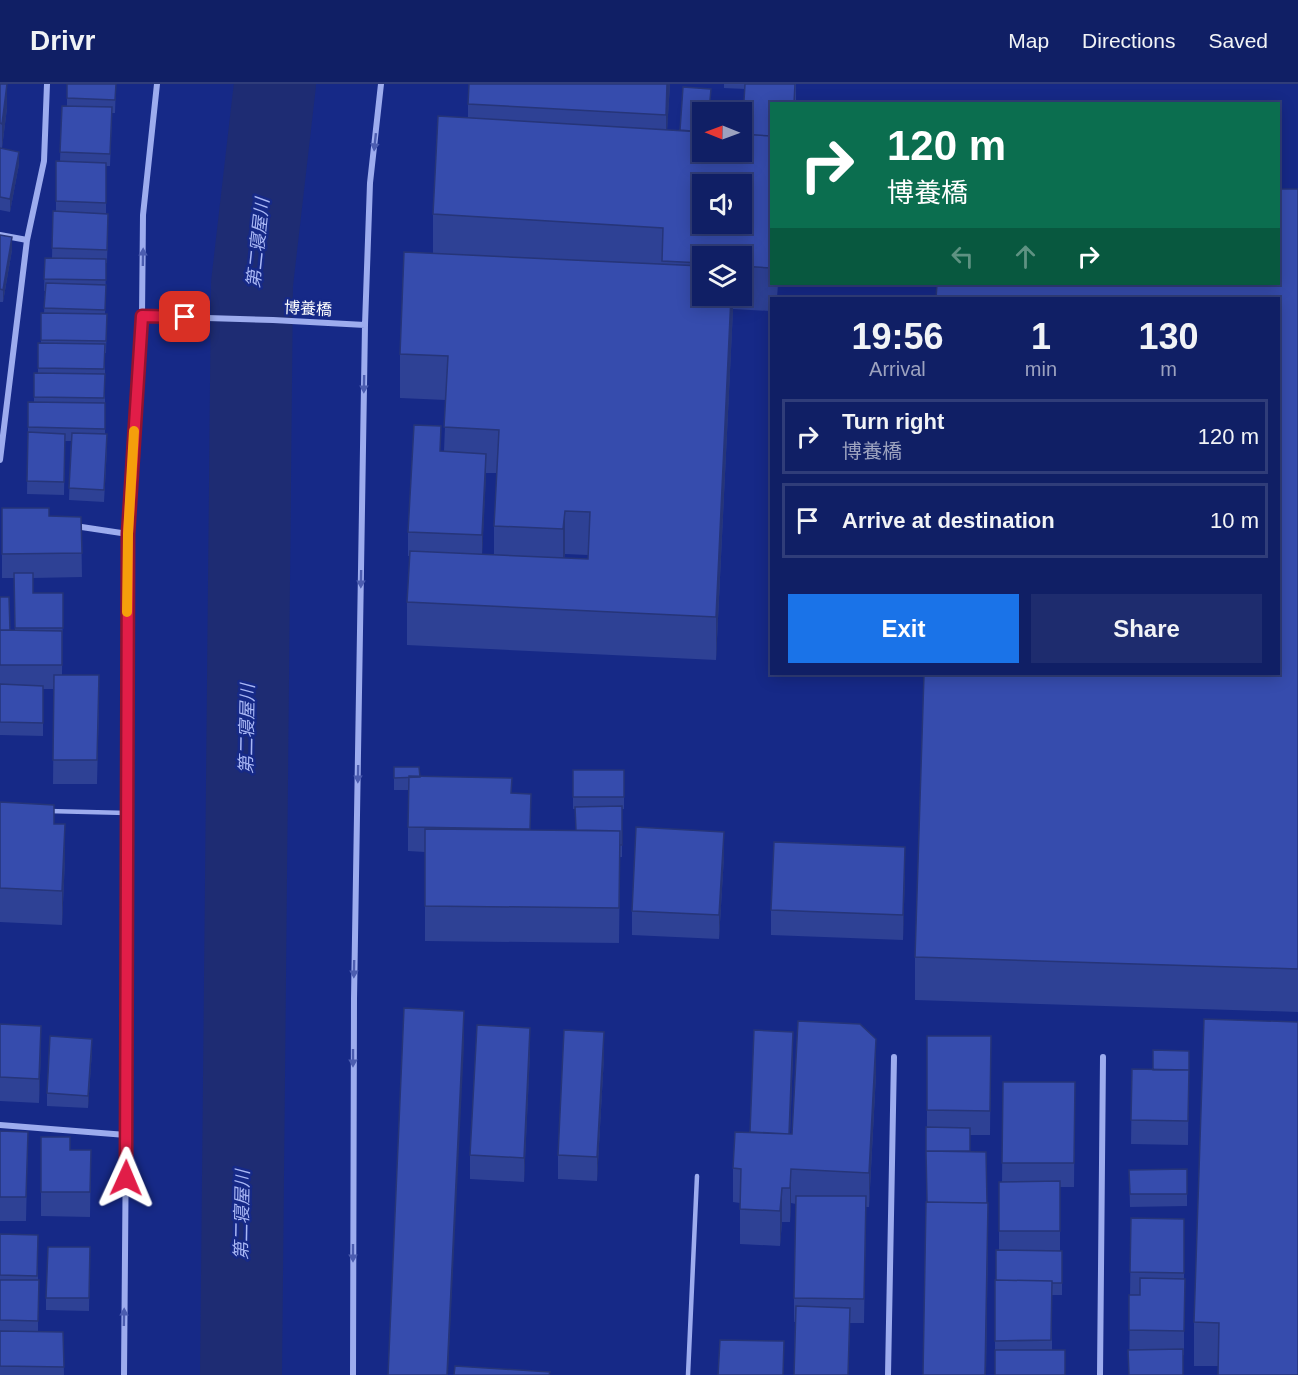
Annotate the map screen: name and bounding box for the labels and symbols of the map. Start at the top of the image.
north arrow [692,102,752,162]
one-way arrow [370,133,379,152]
water label: 第二寝屋川 [243,195,273,289]
one-way arrow [138,248,147,267]
pin [159,291,210,342]
street label: 博養橋 [284,299,332,318]
one-way arrow [360,374,369,393]
one-way arrow [356,569,366,588]
water label: 第二寝屋川 [236,682,258,774]
one-way arrow [353,764,362,783]
one-way arrow [349,959,359,978]
one-way arrow [348,1048,358,1067]
position arrow [94,1146,158,1210]
water label: 第二寝屋川 [231,1168,253,1260]
one-way arrow [348,1243,358,1262]
one-way arrow [120,1307,129,1326]

